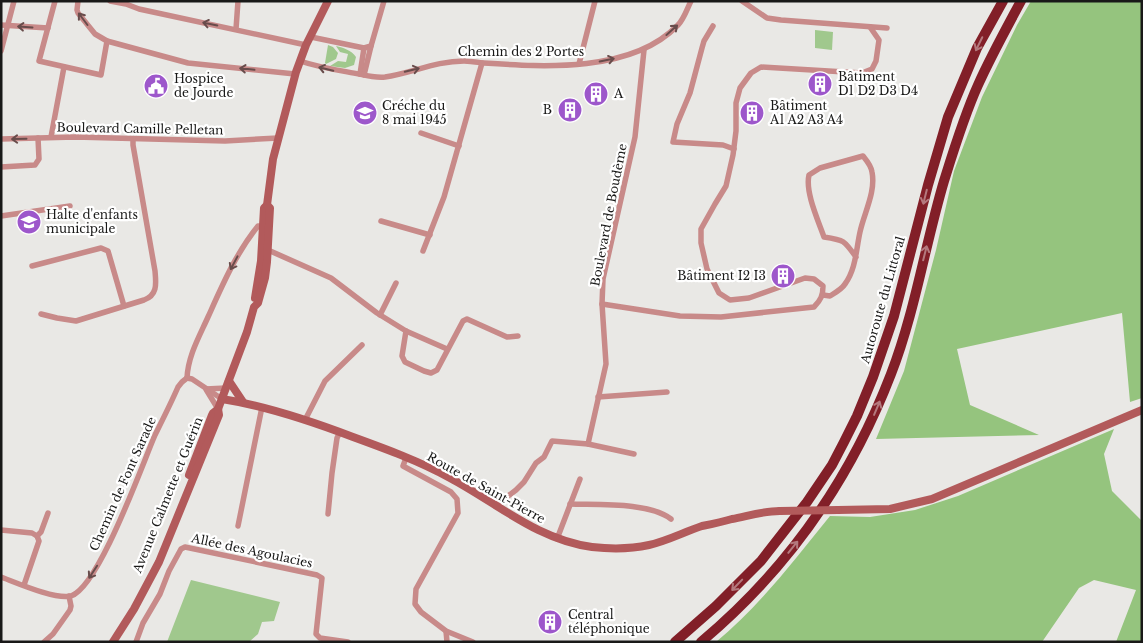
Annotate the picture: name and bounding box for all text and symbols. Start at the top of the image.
one-way arrow [78,12,88,26]
one-way arrow [202,19,218,29]
one-way arrow [17,22,33,31]
one-way arrow [666,24,679,36]
one-way arrow [974,36,984,51]
street label: Chemin des 2 Portes [458,44,584,59]
one-way arrow [599,55,615,64]
one-way arrow [239,64,255,74]
one-way arrow [319,64,335,73]
one-way arrow [403,65,419,74]
place label: Bâtiment D1 D2 D3 D4 [838,69,918,98]
place label: Hospice de Jourde [174,71,233,100]
building icon: Bâtiment D1 D2 D3 D4 [807,71,833,97]
public building icon: Hospice de Jourde [143,73,169,99]
building icon: A [583,81,609,107]
place label: A [613,86,624,101]
building icon: B [557,97,583,123]
place label: Créche du 8 mai 1945 [382,98,447,127]
place label: Bâtiment A1 A2 A3 A4 [769,98,843,127]
school or university icon: Créche du 8 mai 1945 [352,100,378,126]
building icon: Bâtiment A1 A2 A3 A4 [739,100,765,126]
place label: B [543,102,552,117]
street label: Boulevard Camille Pelletan [56,120,224,137]
one-way arrow [12,134,28,143]
street label: Boulevard de Boudème [587,142,630,287]
one-way arrow [919,188,929,204]
place label: Halte d'enfants municipale [46,207,138,236]
school or university icon: Halte d'enfants municipale [16,209,42,235]
street label: Autoroute du Littoral [857,235,908,366]
one-way arrow [921,246,930,262]
one-way arrow [229,255,238,270]
building icon: Bâtiment I2 I3 [770,263,796,289]
place label: Bâtiment I2 I3 [677,268,766,283]
one-way arrow [872,401,882,416]
street label: Chemin de Font Sarade [86,414,159,553]
street label: Avenue Calmette et Guérin [129,415,206,576]
street label: Route de Saint-Pierre [425,449,548,526]
street label: Allée des Agoulacies [189,530,314,571]
one-way arrow [788,541,799,554]
one-way arrow [88,565,98,579]
one-way arrow [731,579,743,592]
place label: Central téléphonique [568,607,650,636]
building icon: Central téléphonique [537,609,563,635]

